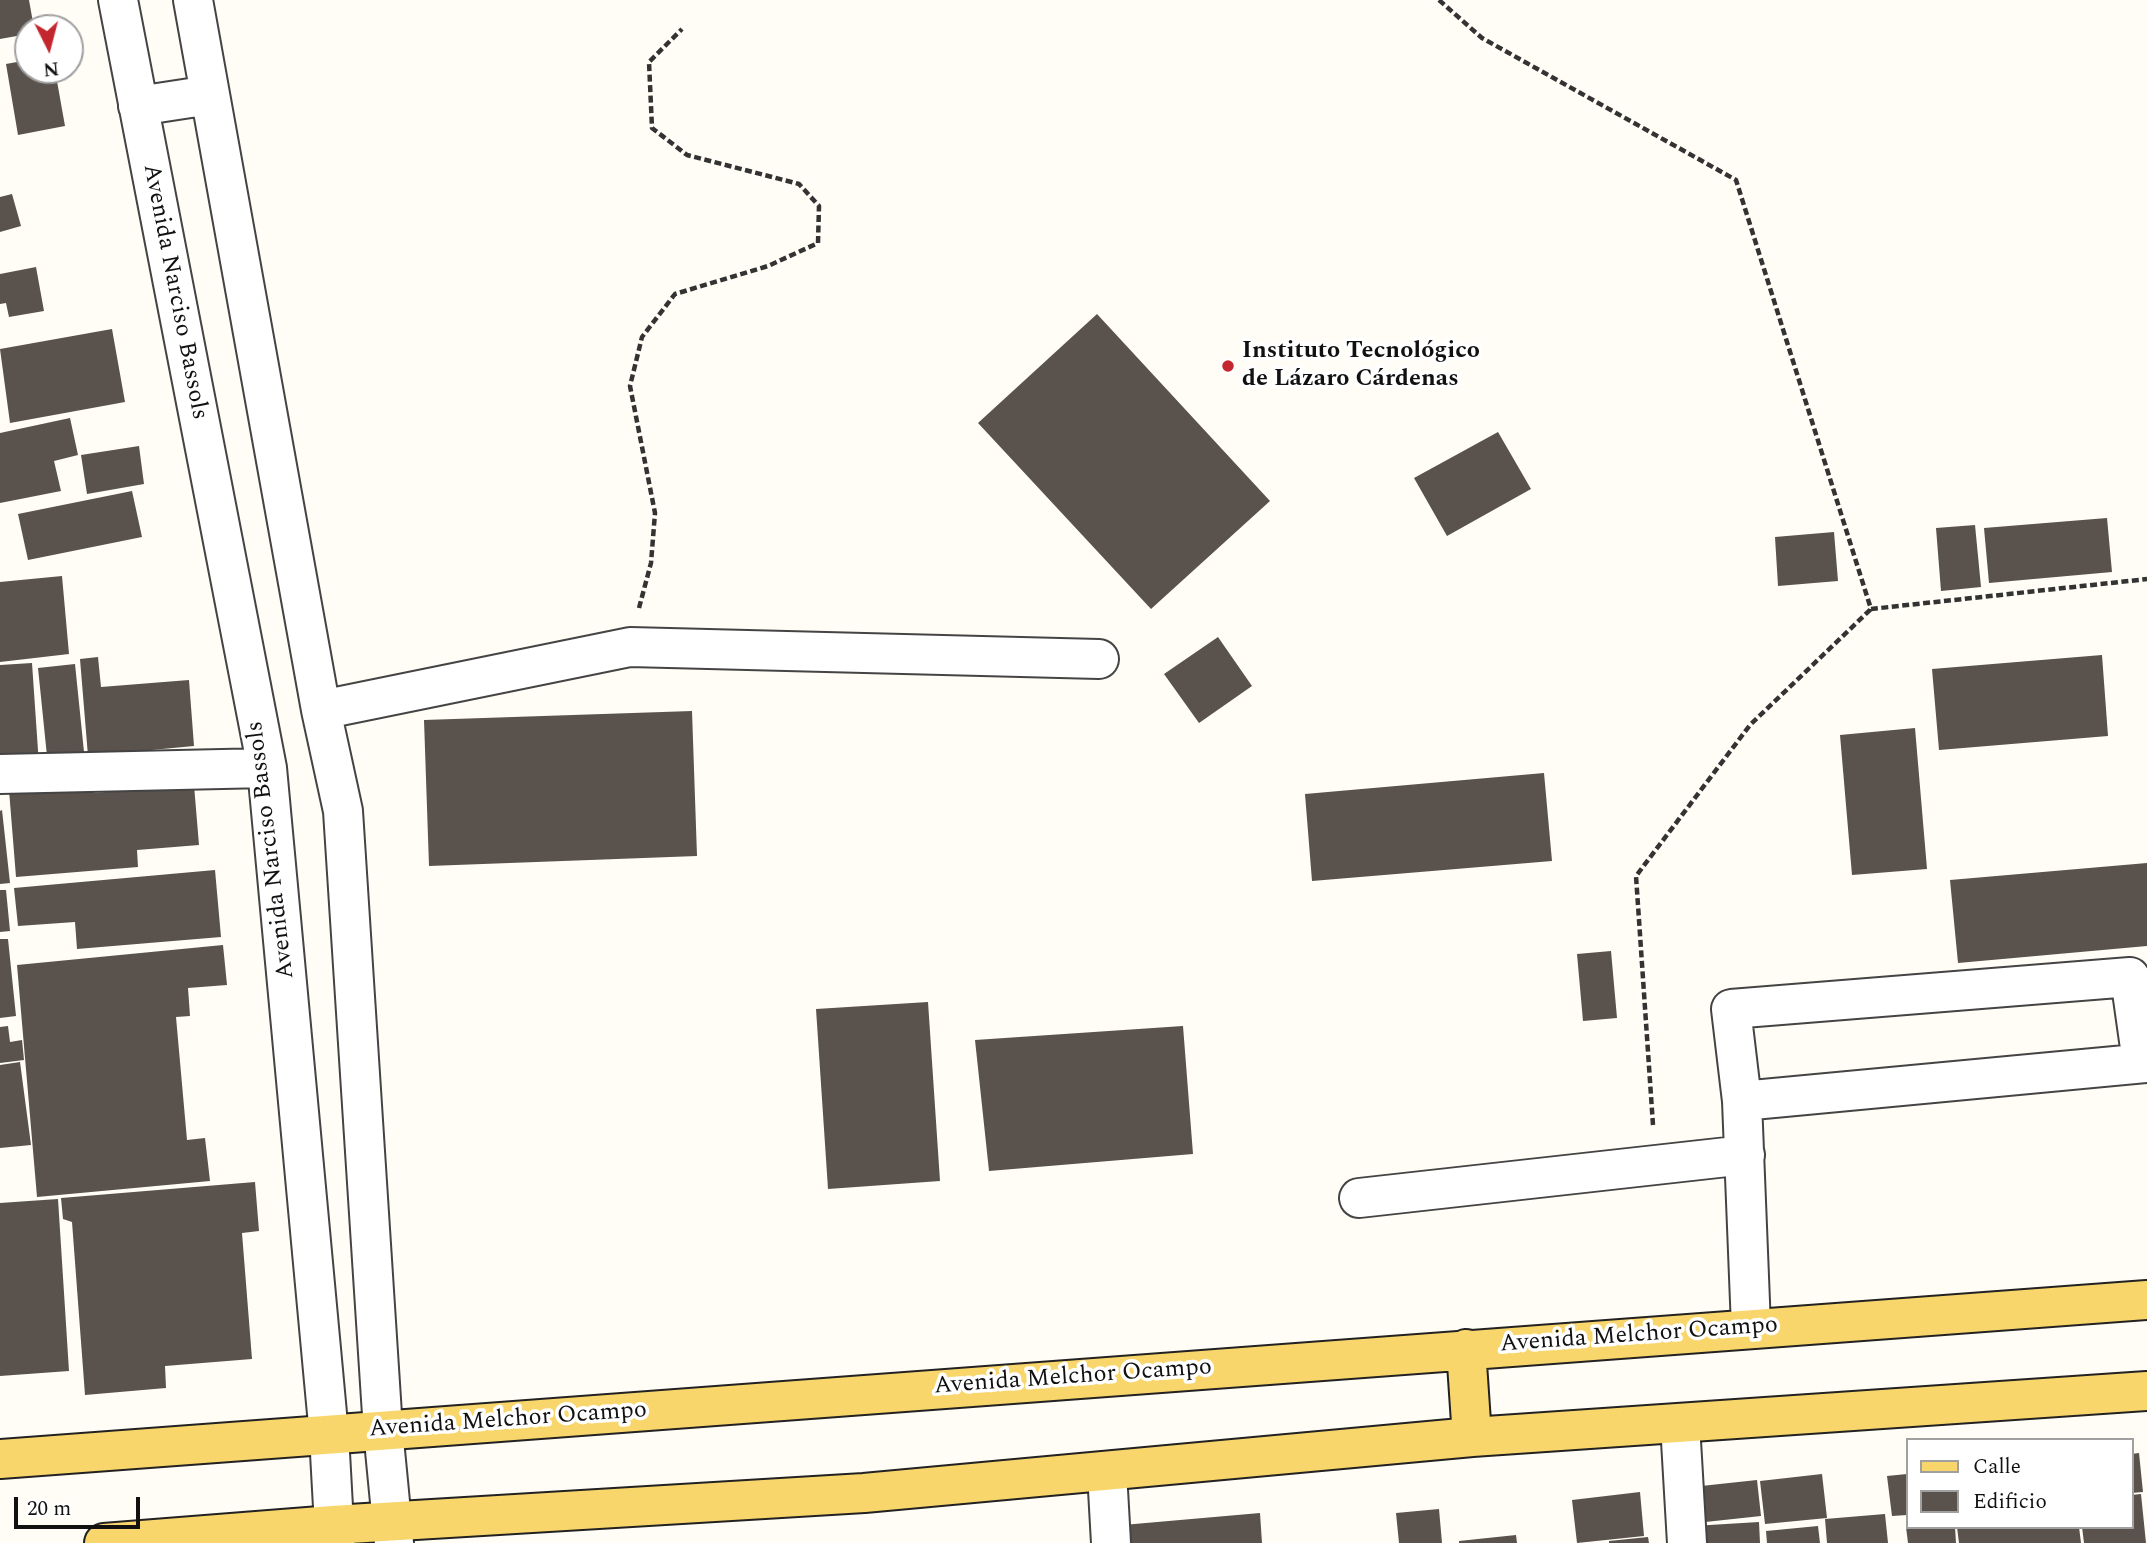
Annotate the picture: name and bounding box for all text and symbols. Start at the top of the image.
north arrow [14,14,84,84]
text: N [42,53,60,84]
street label: Avenida Narciso Bassols [135,162,213,422]
place label: Instituto Tecnológico de Lázaro Cárdenas [1242,338,1480,394]
marker: Instituto Tecnológico de Lázaro Cárdenas [1220,358,1236,374]
street label: Avenida Narciso Bassols [242,719,302,981]
street label: Avenida Melchor Ocampo [1499,1312,1779,1360]
street label: Avenida Melchor Ocampo [933,1354,1213,1402]
street label: Avenida Melchor Ocampo [368,1397,648,1445]
legend [1906,1438,2133,1529]
text: Calle [1973,1451,2021,1483]
scale bar [18,1484,144,1528]
text: Edificio [1973,1486,2047,1518]
text: 20 m [27,1493,71,1525]

